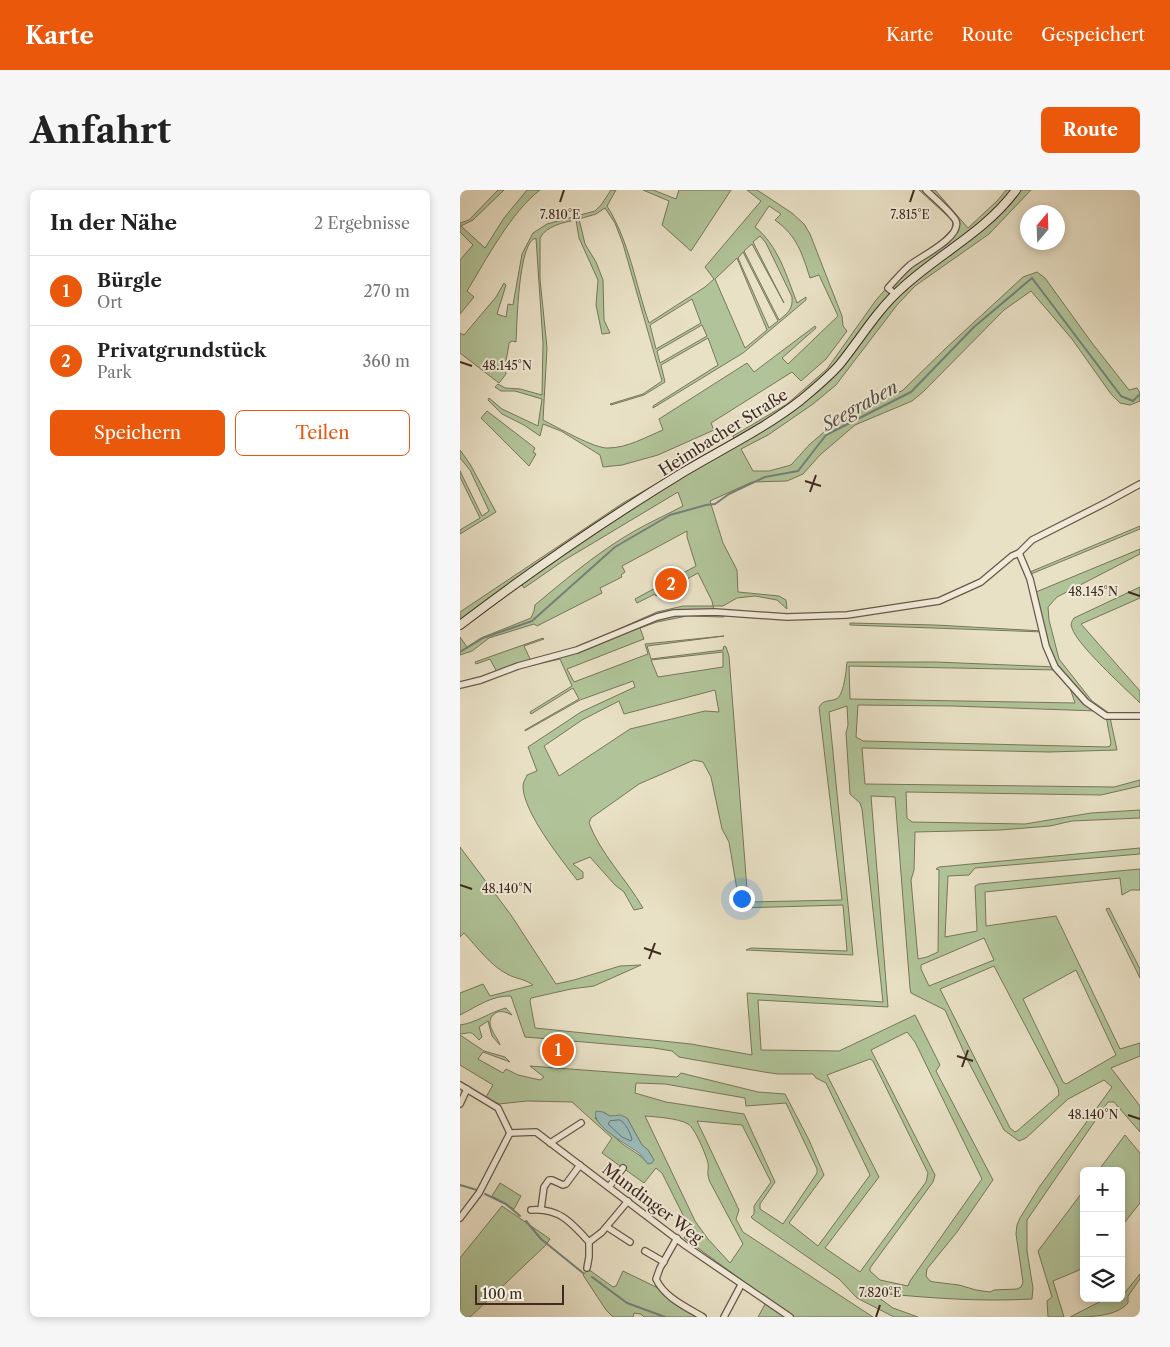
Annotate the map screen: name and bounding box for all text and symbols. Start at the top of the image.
text: Karte [25,21,94,50]
text: Karte [886,24,934,46]
text: Route [962,24,1013,46]
text: Gespeichert [1041,24,1145,46]
button: Route [1041,107,1140,153]
text: Anfahrt [30,109,171,152]
north arrow [1020,205,1065,250]
text: 7.810°E [540,207,580,222]
text: 7.815°E [890,207,930,222]
text: In der Nähe [50,210,177,235]
text: 2 Ergebnisse [314,213,410,233]
text: Bürgle [97,269,162,292]
text: 1 [62,281,70,301]
text: 270 m [364,281,410,301]
text: Ort [97,292,123,312]
text: Privatgrundstück [97,339,266,362]
text: 2 [61,351,71,371]
text: 360 m [363,351,410,371]
text: 48.145°N [482,358,532,373]
text: Park [97,362,132,382]
water label: Seegraben [817,376,902,436]
street label: Heimbacher Straße [655,384,791,480]
button: Speichern [50,410,225,456]
button: Teilen [235,410,410,456]
pin: 2 [655,565,687,603]
text: 48.145°N [1068,584,1118,599]
text: 48.140°N [482,881,532,896]
your location [729,886,755,912]
pin: 1 [542,1031,574,1069]
text: 48.140°N [1068,1107,1118,1122]
street label: Mundinger Weg [599,1158,708,1248]
map controls [1080,1167,1125,1302]
button: + [1080,1167,1125,1212]
button: − [1080,1212,1125,1257]
button: layers [1080,1257,1125,1302]
scale bar [475,1282,564,1305]
text: 100 m [482,1285,522,1303]
text: 7.820°E [859,1285,901,1300]

